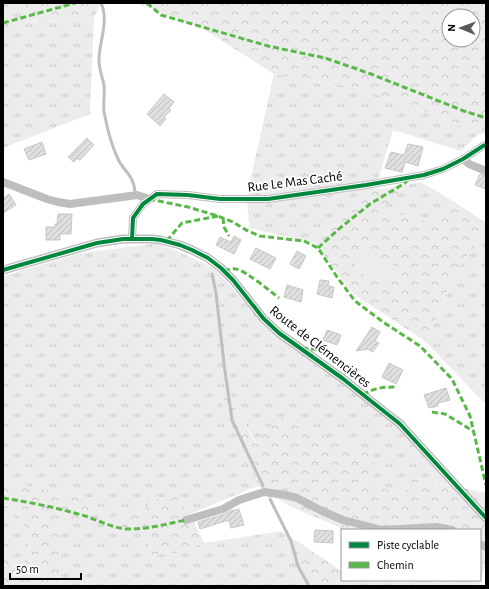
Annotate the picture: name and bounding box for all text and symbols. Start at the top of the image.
north arrow [441,8,481,48]
text: N [446,24,457,32]
street label: Rue Le Mas Caché [247,169,343,195]
street label: Route de Clémencières [267,303,373,391]
legend [341,529,481,581]
text: Piste cyclable [377,539,439,552]
scale bar [10,555,81,581]
text: Chemin [377,559,414,571]
text: 50 m [16,563,39,575]

